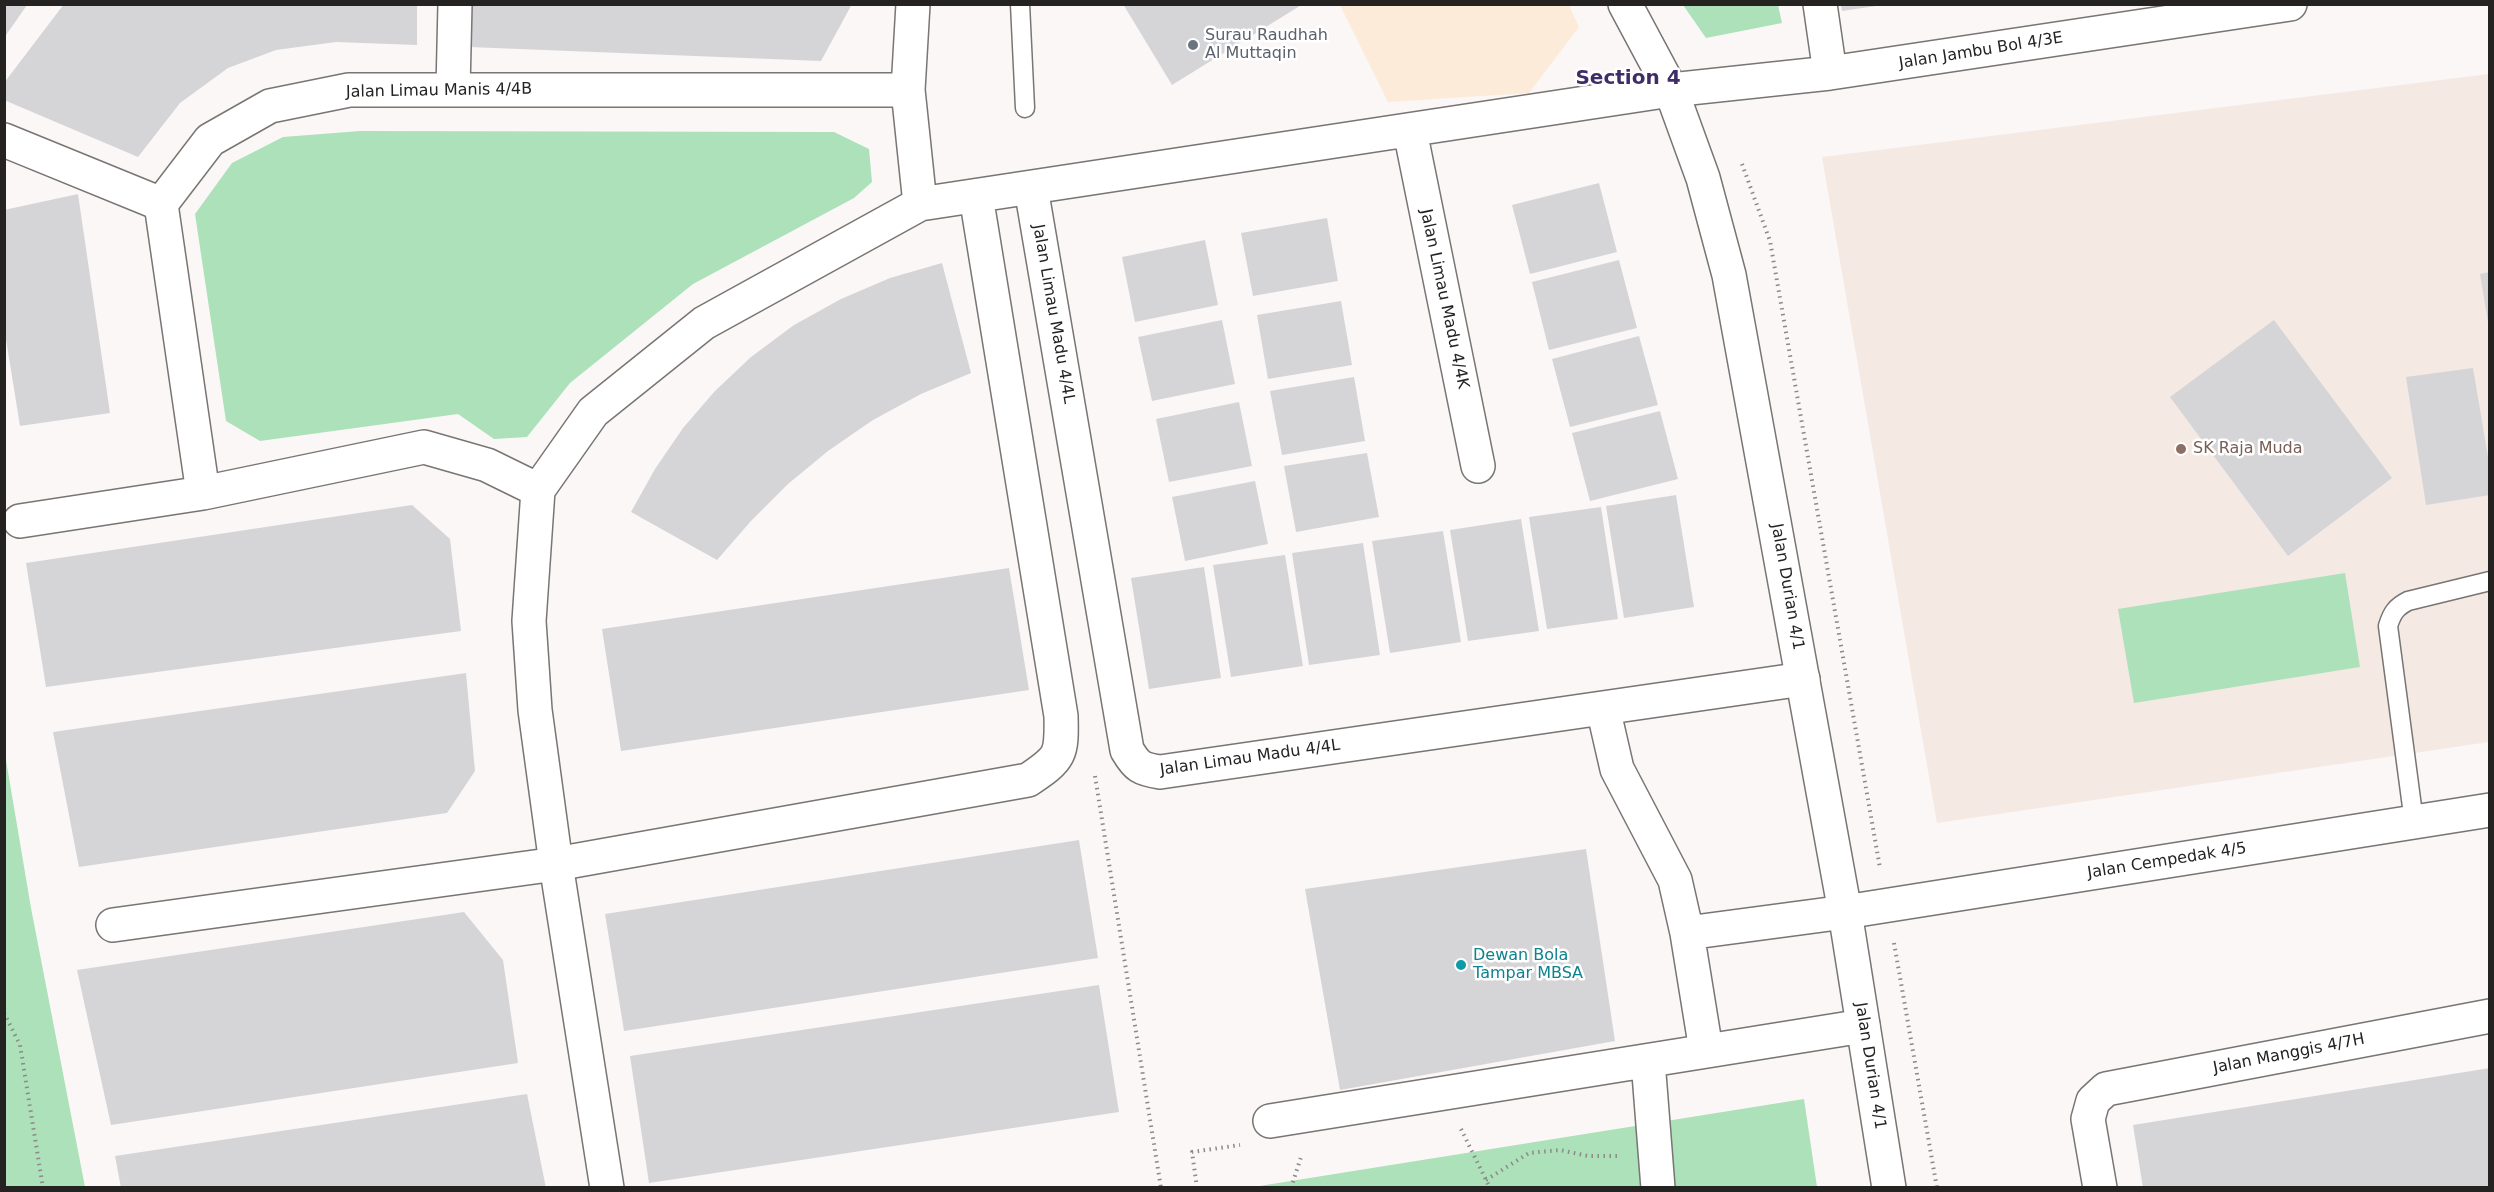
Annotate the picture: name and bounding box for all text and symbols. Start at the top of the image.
place label: Surau Raudhah Al Muttaqin [1205,26,1328,64]
street label: Jalan Jambu Bol 4/3E [1898,29,2064,73]
marker: Surau Raudhah Al Muttaqin [1186,38,1200,52]
district label: Section 4 [1575,67,1681,91]
street label: Jalan Limau Manis 4/4B [346,80,532,102]
street label: Jalan Limau Madu 4/4K [1416,207,1472,391]
street label: Jalan Limau Madu 4/4L [1028,223,1078,405]
place label: SK Raja Muda [2193,439,2303,459]
marker: SK Raja Muda [2174,442,2188,456]
street label: Jalan Durian 4/1 [1766,522,1808,652]
street label: Jalan Limau Madu 4/4L [1159,736,1341,780]
street label: Jalan Cempedak 4/5 [2086,839,2248,883]
place label: Dewan Bola Tampar MBSA [1473,946,1583,984]
marker: Dewan Bola Tampar MBSA [1454,958,1468,972]
street label: Jalan Durian 4/1 [1850,1001,1890,1131]
street label: Jalan Manggis 4/7H [2212,1030,2366,1078]

